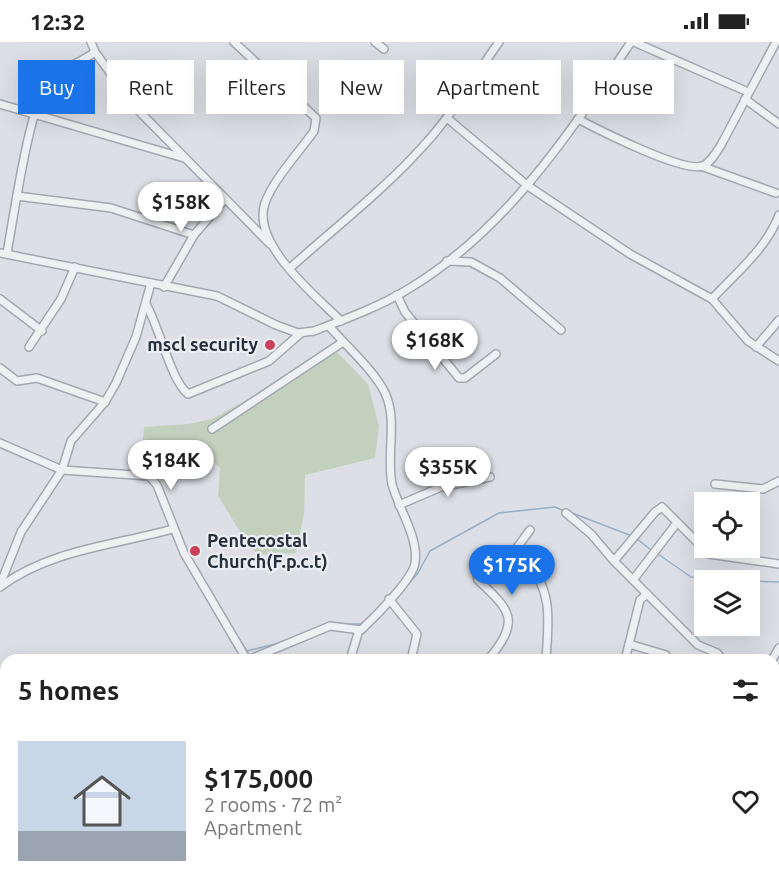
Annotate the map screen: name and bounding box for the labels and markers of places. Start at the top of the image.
pin: $158K [139,182,223,233]
pin: $168K [393,320,477,371]
place label: mscl security [147,334,258,354]
marker: mscl security [263,338,277,352]
pin: $184K [129,440,213,491]
pin: $355K [406,447,490,498]
place label: Pentecostal Church(F.p.c.t) [207,530,328,572]
marker: Pentecostal Church(F.p.c.t) [188,544,202,558]
pin: $175K [470,545,554,596]

